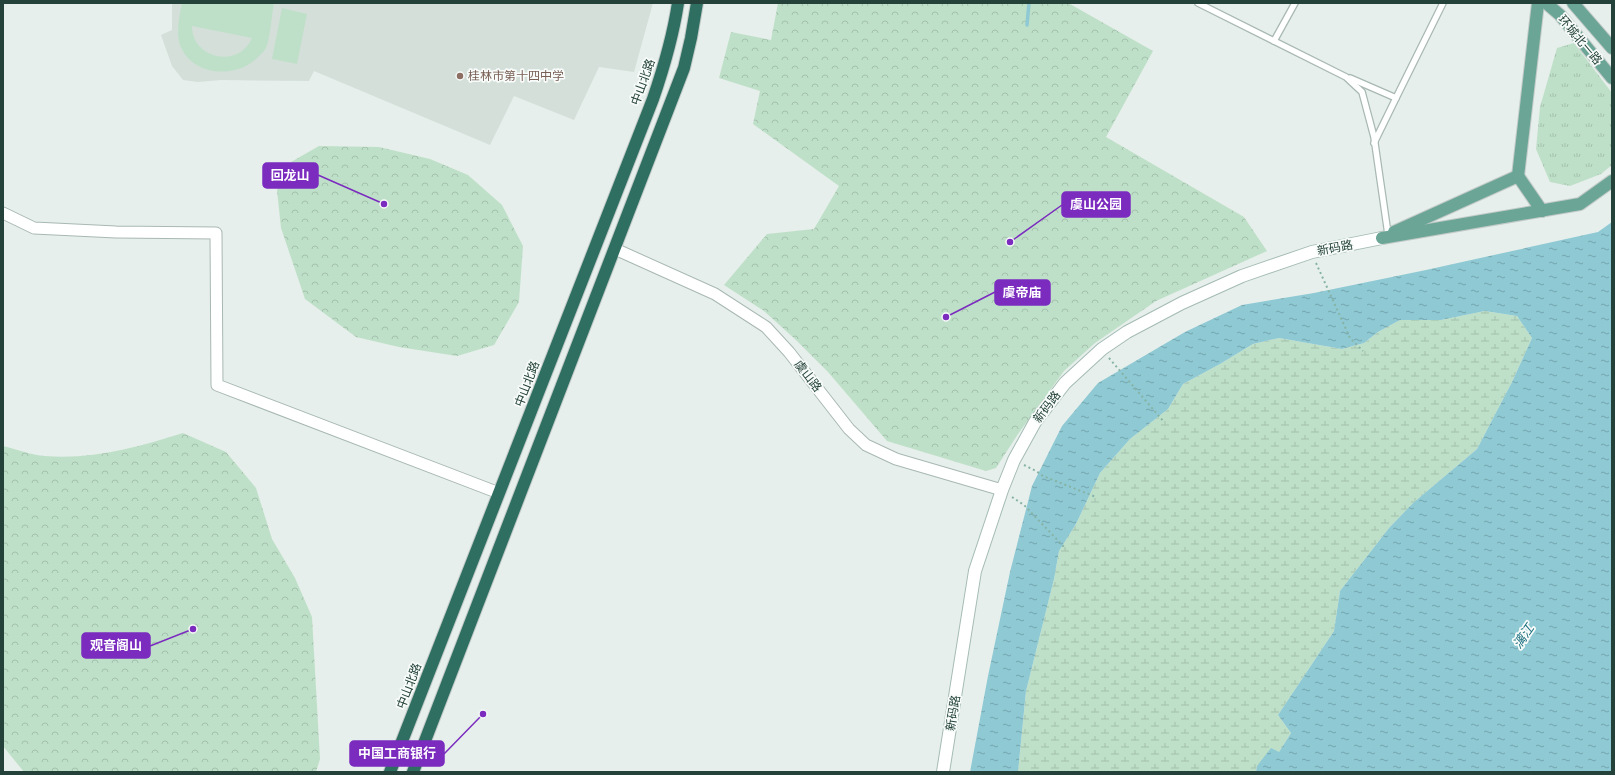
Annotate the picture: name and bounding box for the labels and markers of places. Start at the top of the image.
place label: 桂林市第十四中学 [468,68,564,83]
marker: 桂林市第十四中学 [455,71,465,81]
callout: 回龙山 [263,163,318,188]
callout: 虞山公园 [1062,192,1130,217]
callout: 虞帝庙 [995,280,1050,305]
callout: 观音阁山 [82,633,150,658]
callout: 中国工商银行 [350,741,444,766]

